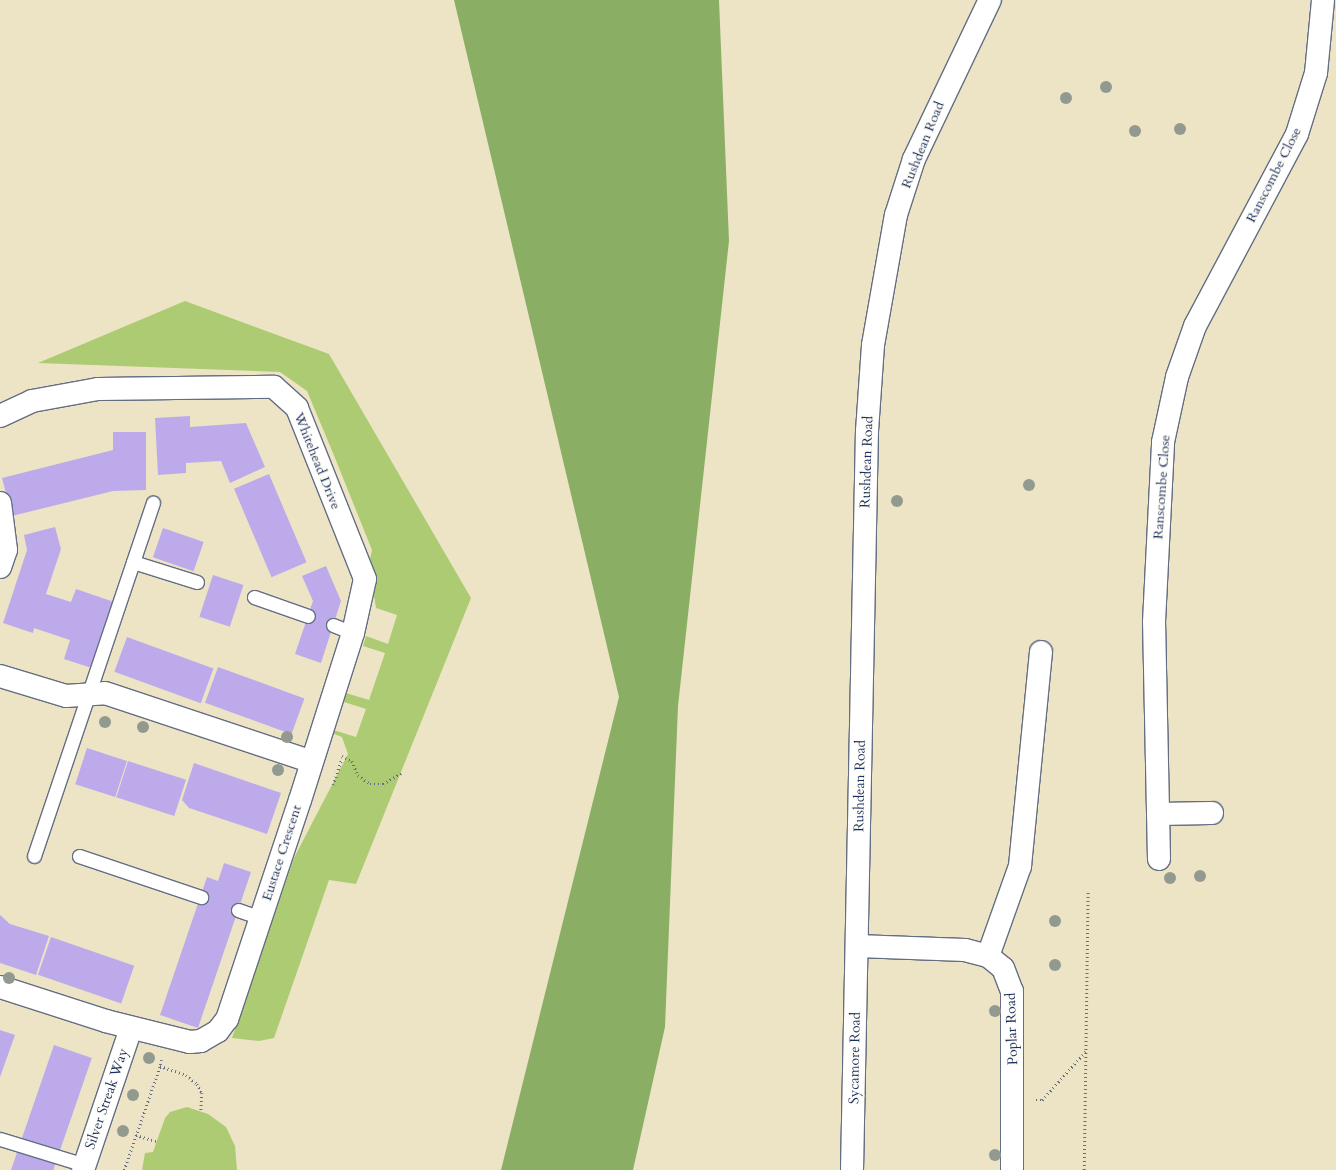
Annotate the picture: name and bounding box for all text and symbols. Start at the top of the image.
street label: Rushdean Road [898,99,948,191]
street label: Ranscombe Close [1243,125,1305,225]
street label: Whitehead Drive [290,410,344,512]
street label: Rushdean Road [857,416,877,508]
street label: Ranscombe Close [1150,434,1174,540]
street label: Rushdean Road [851,740,869,832]
street label: Eustace Crescent [259,803,305,903]
street label: Poplar Road [1002,992,1022,1066]
street label: Sycamore Road [846,1012,864,1104]
street label: Silver Streak Way [82,1046,132,1152]

